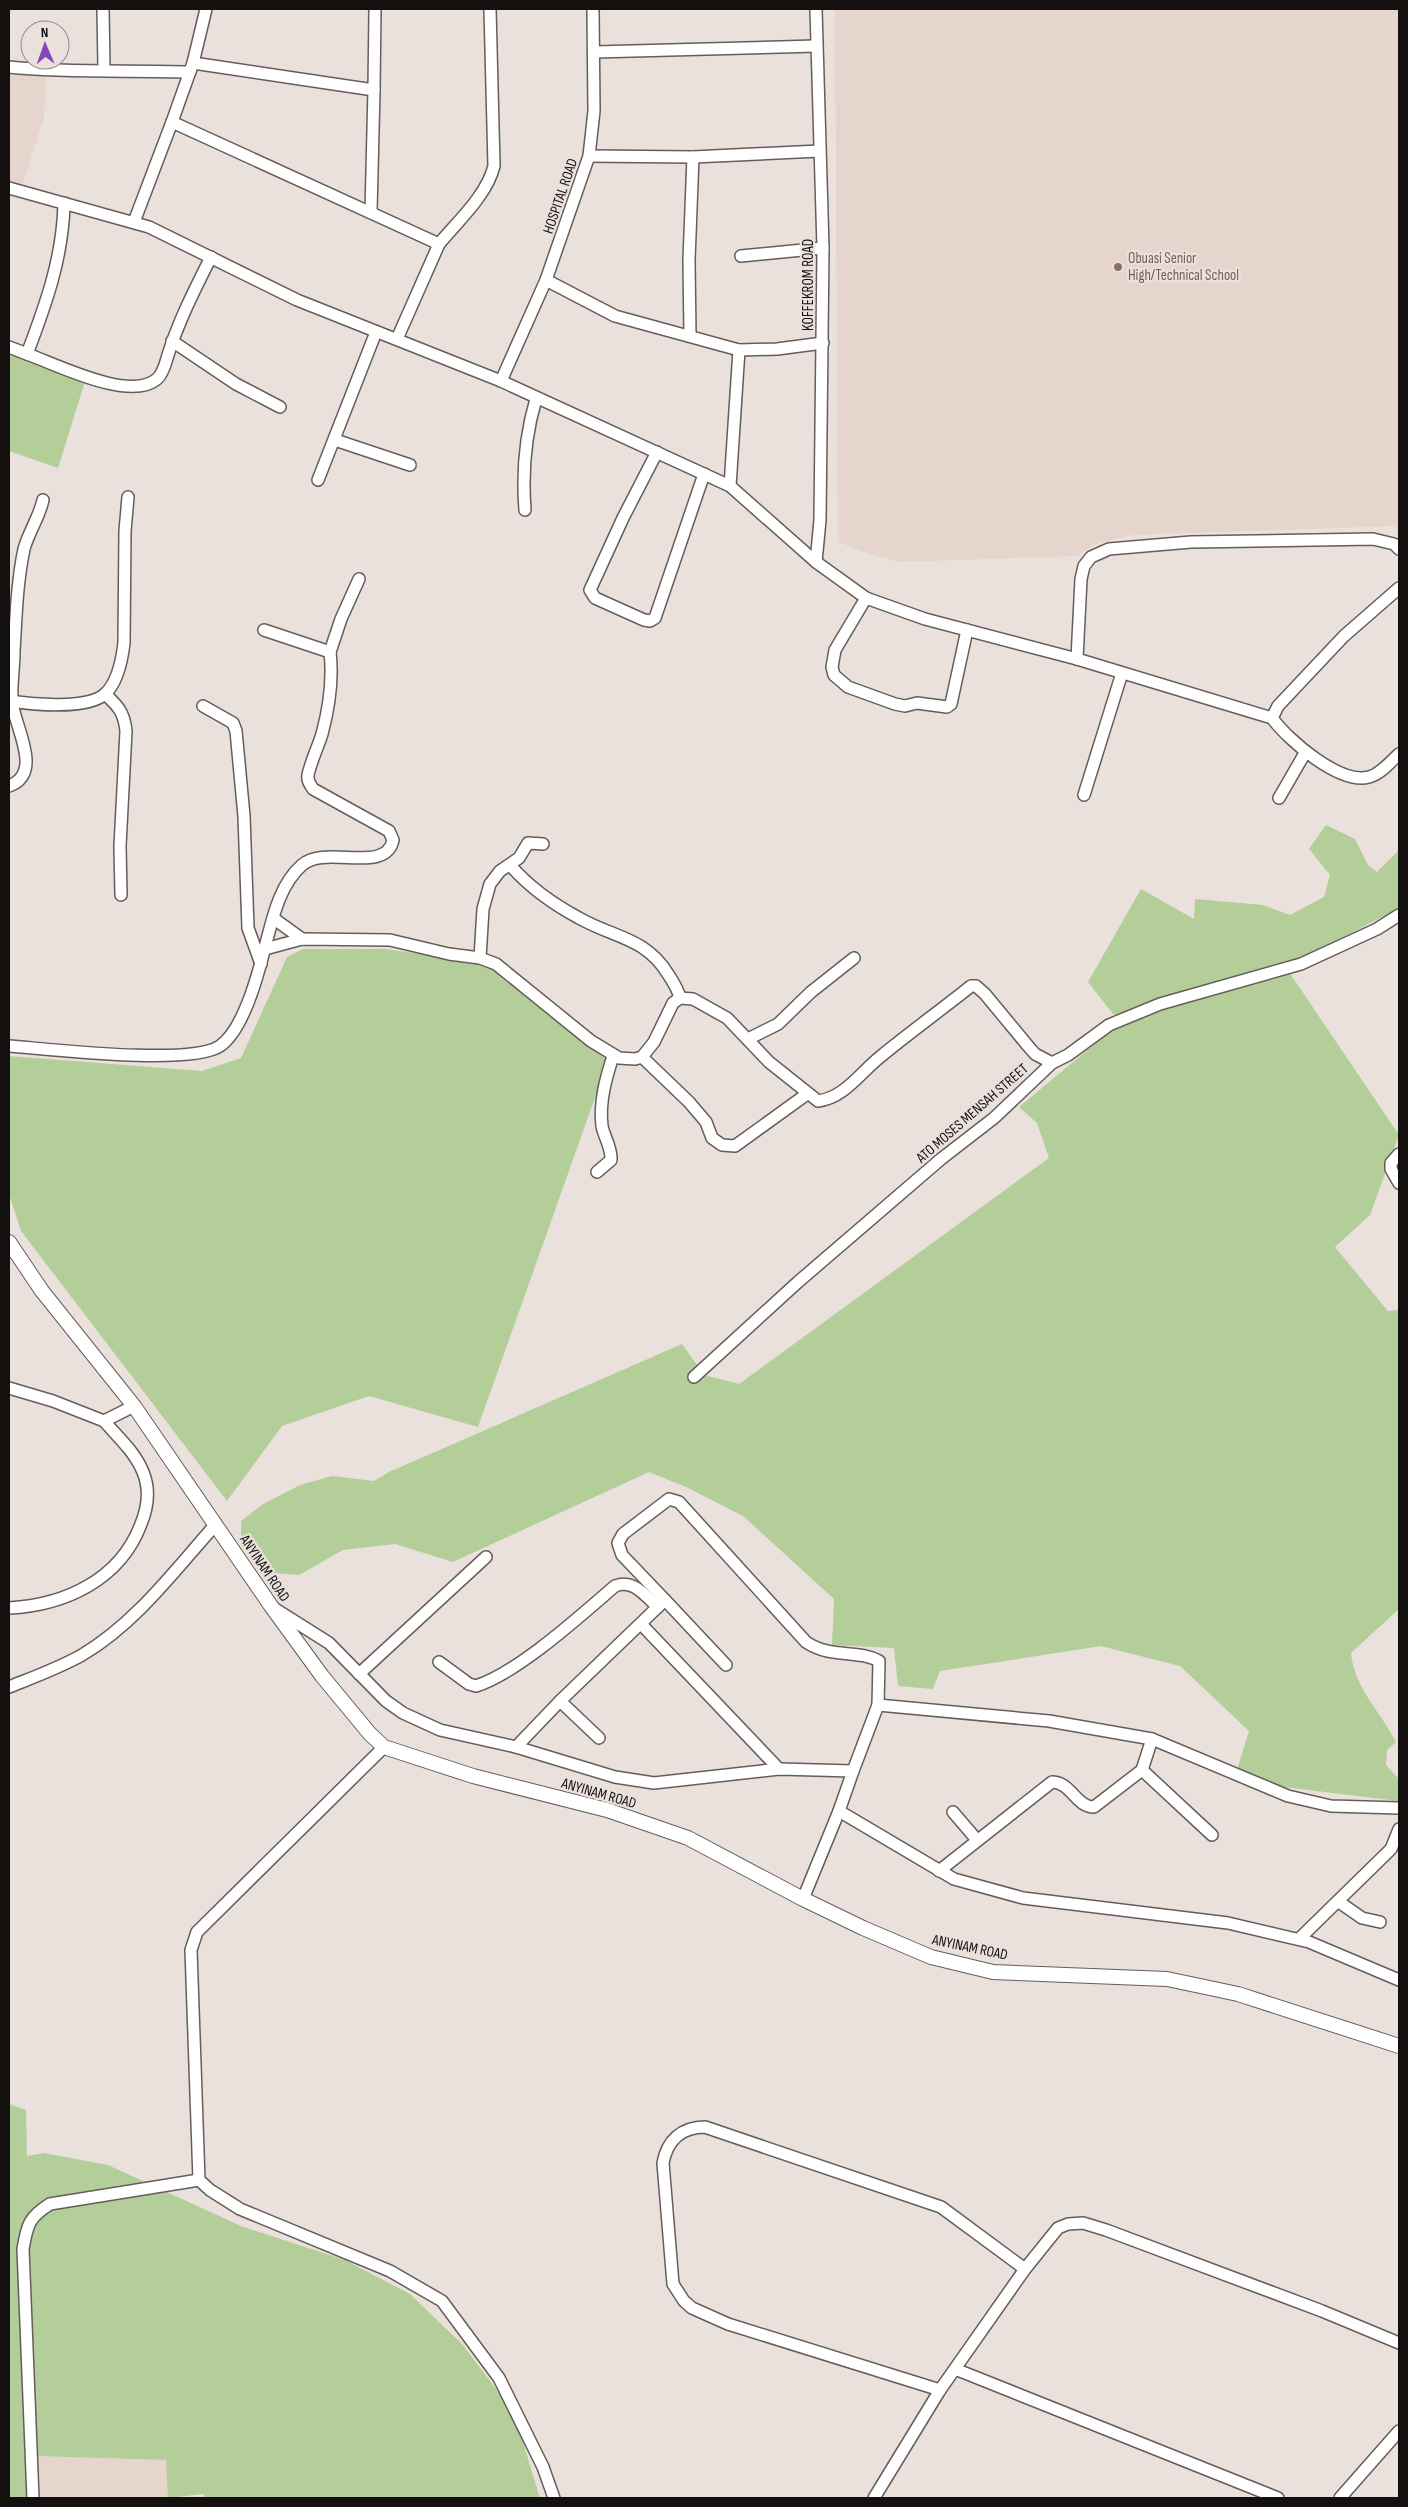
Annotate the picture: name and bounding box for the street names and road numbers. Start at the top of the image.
street label: HOSPITAL ROAD [539,156,582,236]
street label: KOFFEKROM ROAD [799,239,818,331]
street label: ATO MOSES MENSAH STREET [912,1059,1032,1168]
street label: ANYINAM ROAD [235,1530,294,1605]
street label: ANYINAM ROAD [558,1774,638,1813]
street label: ANYINAM ROAD [929,1930,1009,1965]

